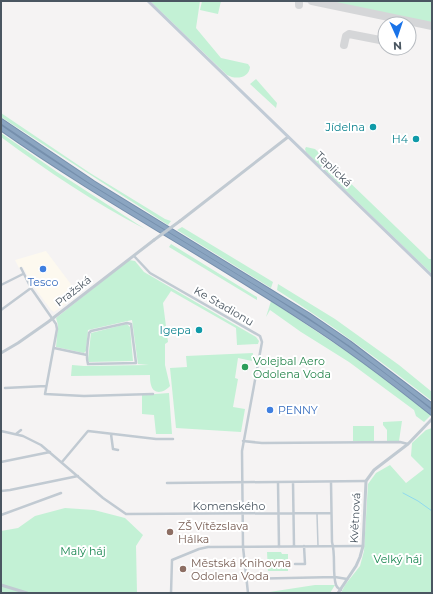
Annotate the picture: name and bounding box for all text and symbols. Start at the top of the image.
north arrow [377,16,417,56]
text: N [393,39,402,53]
place label: Jídelna [325,120,365,134]
marker: Jídelna [368,122,378,132]
place label: H4 [392,132,409,146]
marker: H4 [411,134,421,144]
street label: Teplická [313,148,355,190]
marker: Tesco [38,264,48,274]
street label: Pražská [52,273,94,309]
place label: Tesco [28,275,58,289]
street label: Ke Stadionu [192,283,256,329]
place label: Igepa [160,323,191,337]
marker: Igepa [194,325,204,335]
place label: Volejbal Aero Odolena Voda [253,354,331,381]
marker: Volejbal Aero Odolena Voda [240,362,250,372]
place label: PENNY [278,403,318,417]
marker: PENNY [265,405,275,415]
street label: Květnová [347,492,363,544]
street label: Komenského [193,499,266,513]
place label: ZŠ Vítězslava Hálka [178,519,249,546]
marker: ZŠ Vítězslava Hálka [165,527,175,537]
park label: Malý háj [60,544,106,558]
park label: Velký háj [374,552,422,566]
place label: Městská Knihovna Odolena Voda [191,556,291,583]
marker: Městská Knihovna Odolena Voda [178,564,188,574]

